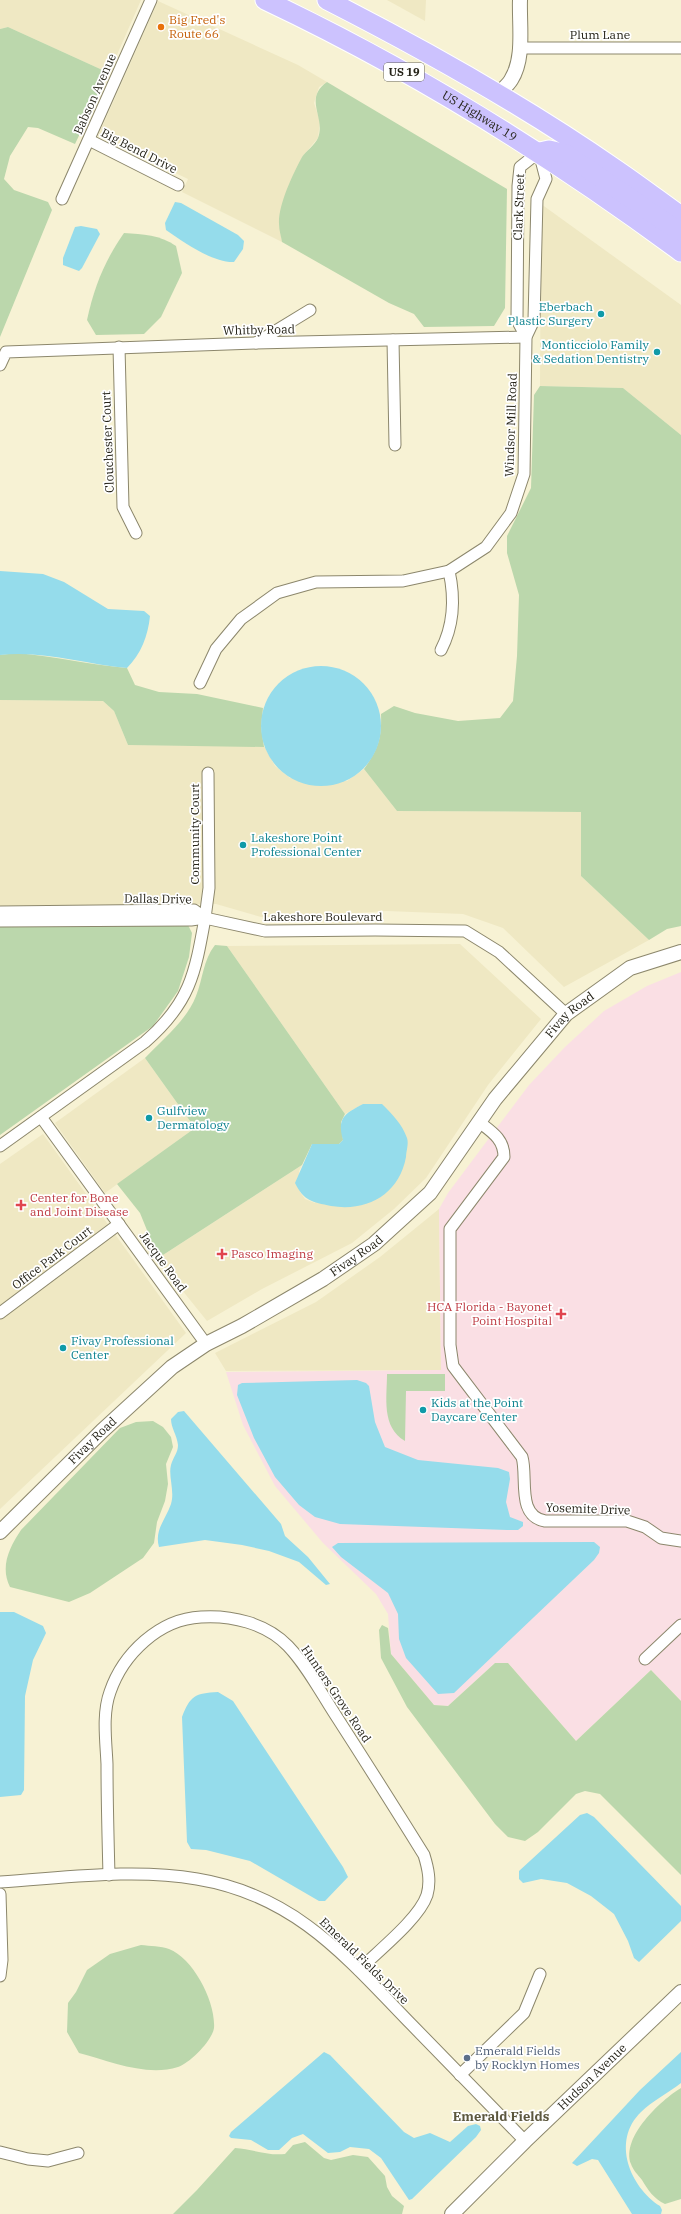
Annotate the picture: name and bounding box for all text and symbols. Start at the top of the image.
place label: Big Fred's Route 66 [169,12,225,41]
marker: Big Fred's Route 66 [156,22,166,32]
street label: Plum Lane [570,27,630,42]
street label: Babson Avenue [70,51,119,137]
road number: US 19 [384,63,424,81]
street label: US Highway 19 [439,87,520,144]
street label: Big Bend Drive [99,125,180,176]
street label: Clark Street [510,173,527,241]
place label: Eberbach Plastic Surgery [508,299,594,328]
marker: Eberbach Plastic Surgery [596,309,606,319]
street label: Whitby Road [223,321,295,338]
place label: Monticciolo Family & Sedation Dentistry [532,337,650,366]
marker: Monticciolo Family & Sedation Dentistry [652,347,662,357]
street label: Windsor Mill Road [501,373,520,477]
street label: Clouchester Court [98,391,117,493]
street label: Community Court [187,783,202,885]
place label: Lakeshore Point Professional Center [251,830,362,859]
marker: Lakeshore Point Professional Center [238,840,248,850]
street label: Dallas Drive [124,890,192,907]
street label: Lakeshore Boulevard [263,909,383,924]
street label: Fivay Road [541,988,597,1041]
place label: Gulfview Dermatology [157,1103,230,1132]
marker: Gulfview Dermatology [144,1113,154,1123]
place label: Center for Bone and Joint Disease [30,1190,128,1219]
marker: Center for Bone and Joint Disease [15,1199,27,1211]
street label: Office Park Court [9,1223,95,1293]
street label: Jacque Road [137,1229,190,1295]
street label: Fivay Road [327,1232,386,1279]
place label: Pasco Imaging [231,1246,313,1261]
marker: Pasco Imaging [216,1248,228,1260]
place label: HCA Florida - Bayonet Point Hospital [427,1299,552,1328]
marker: HCA Florida - Bayonet Point Hospital [555,1308,567,1320]
place label: Fivay Professional Center [71,1333,174,1362]
marker: Fivay Professional Center [58,1343,68,1353]
place label: Kids at the Point Daycare Center [431,1395,523,1424]
marker: Kids at the Point Daycare Center [418,1405,428,1415]
street label: Fivay Road [65,1413,119,1467]
street label: Yosemite Drive [545,1500,631,1517]
street label: Hunters Grove Road [298,1642,374,1745]
street label: Emerald Fields Drive [317,1914,412,2007]
street label: Hudson Avenue [554,2040,629,2113]
place label: Emerald Fields by Rocklyn Homes [475,2043,580,2072]
marker: Emerald Fields by Rocklyn Homes [462,2053,472,2063]
district label: Emerald Fields [453,2108,550,2125]

